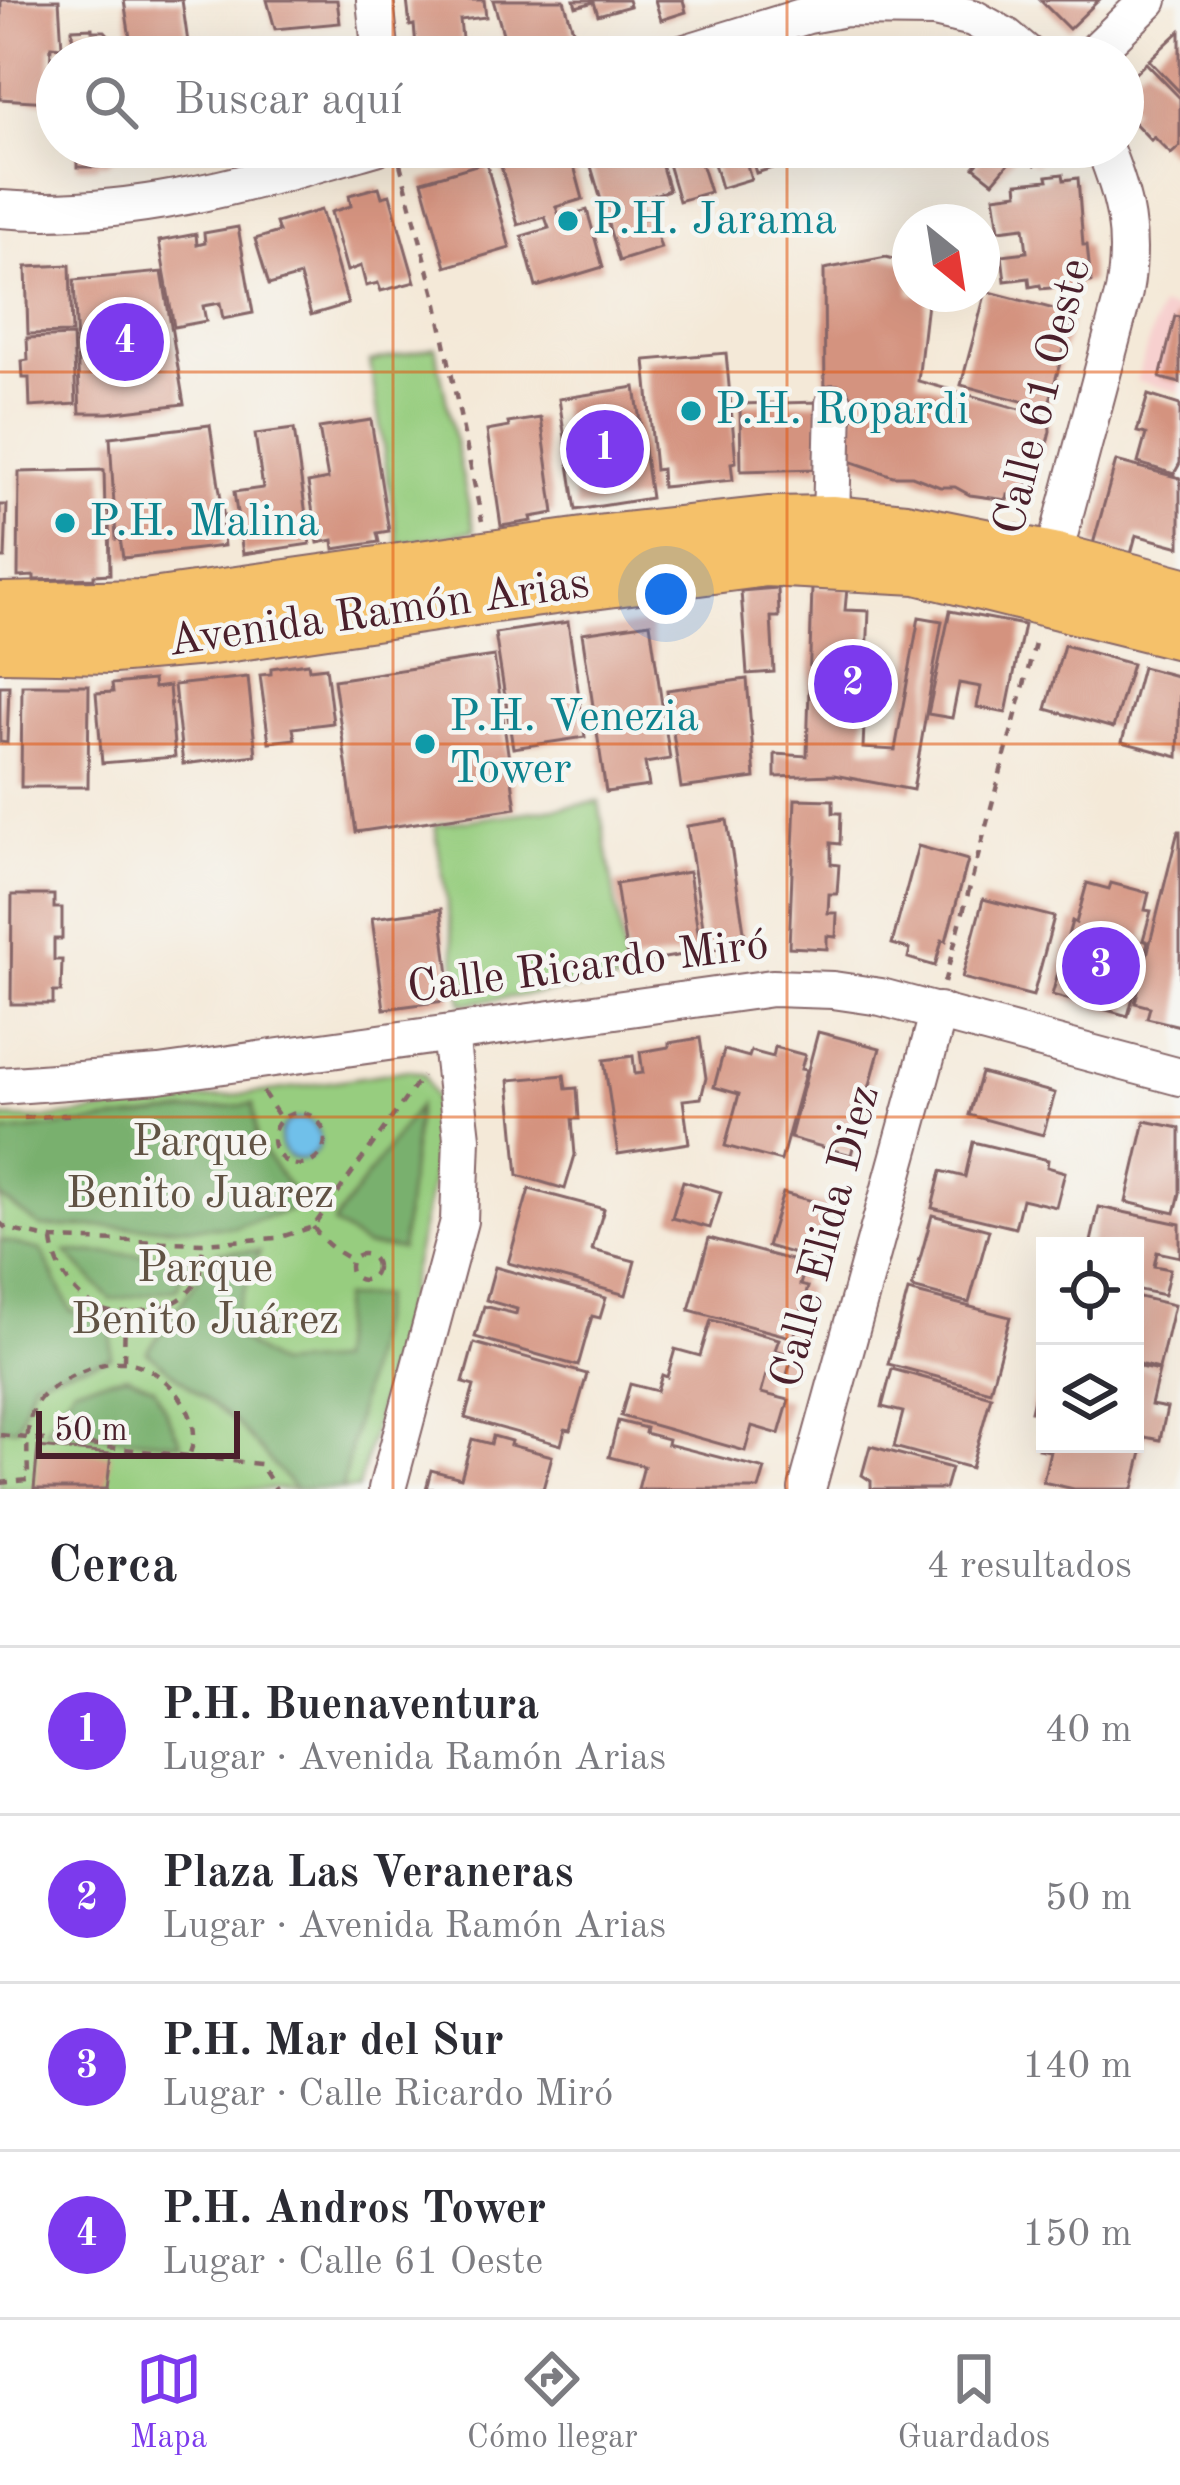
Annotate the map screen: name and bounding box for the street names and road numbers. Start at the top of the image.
street label: Calle 61 Oeste [988,254,1100,540]
street label: Avenida Ramón Arias [166,562,592,666]
street label: Calle Ricardo Miró [405,924,771,1012]
street label: Calle Elida Diez [765,1081,889,1393]

